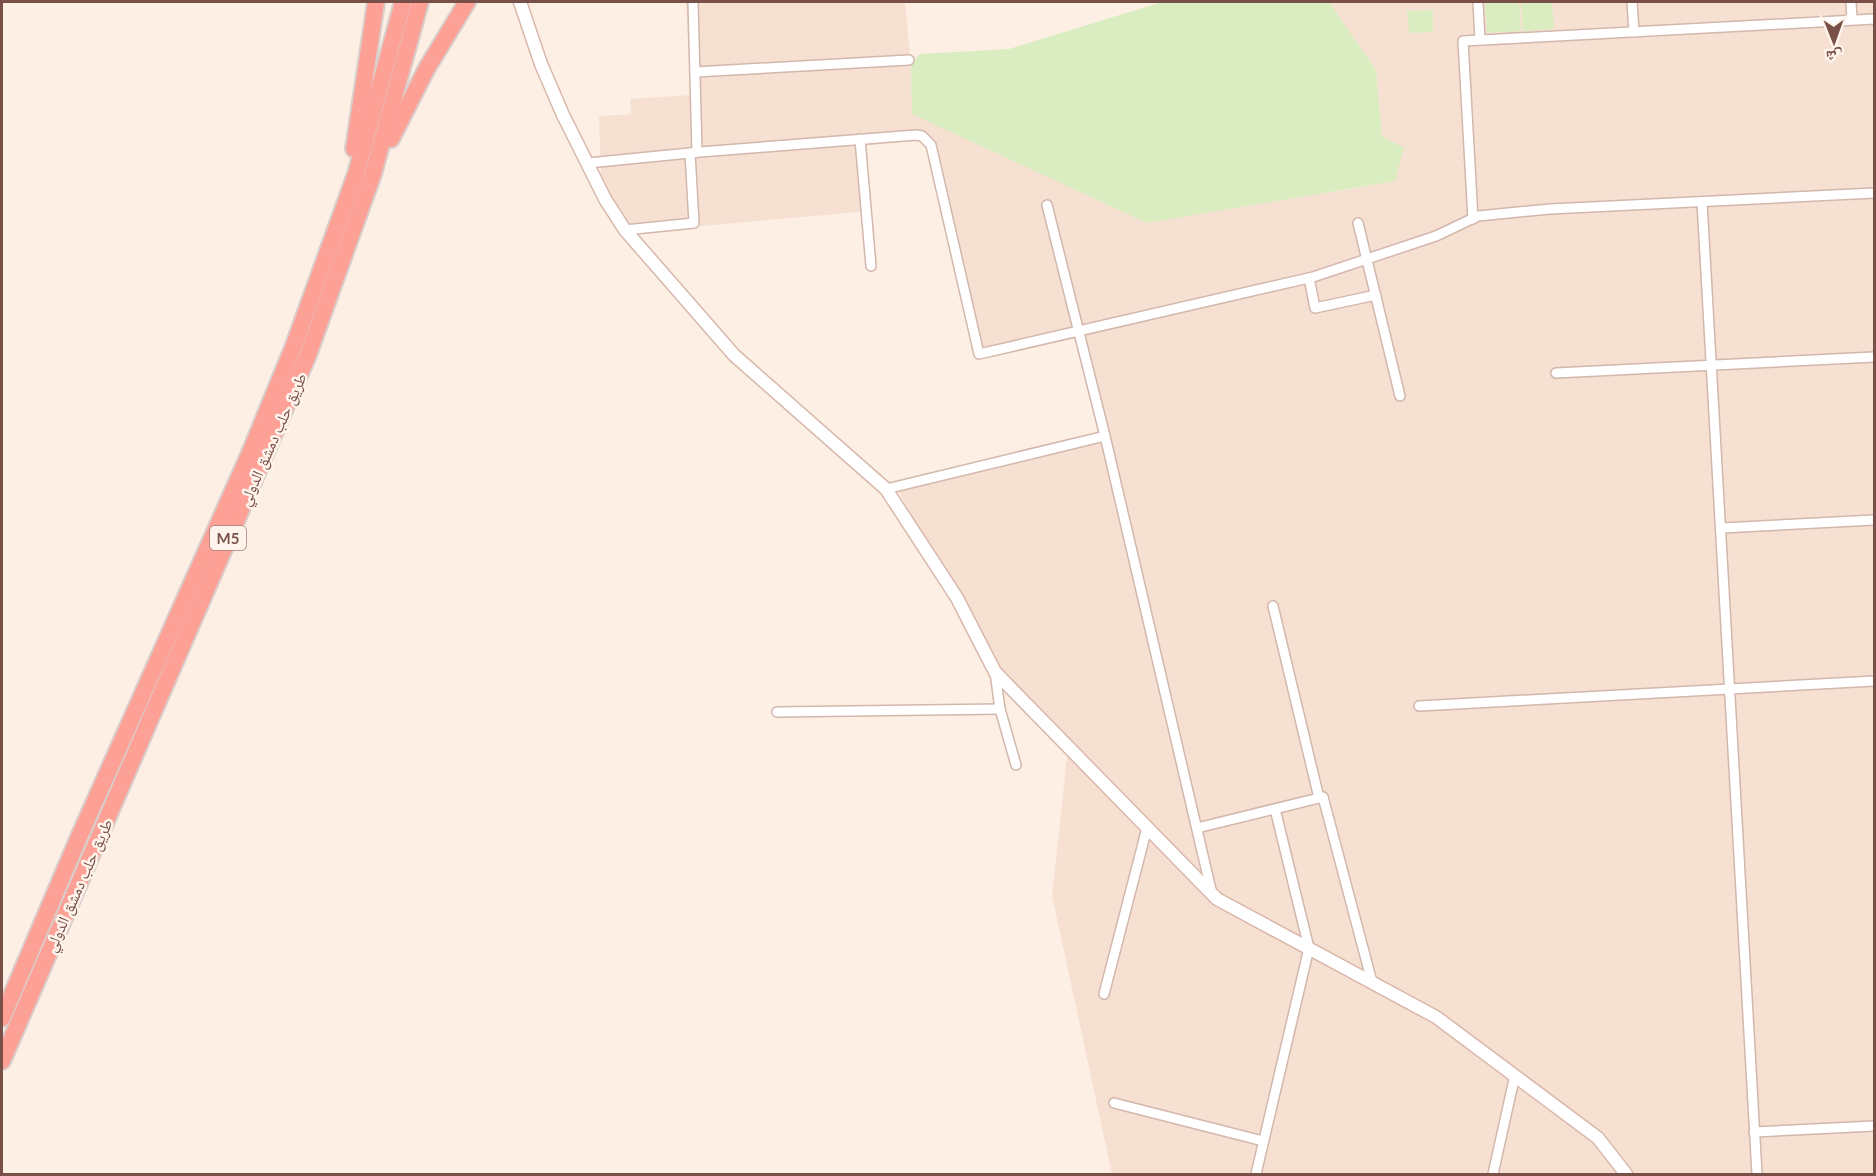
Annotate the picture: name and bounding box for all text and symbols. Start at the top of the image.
north arrow [1804,12,1864,72]
text: ش [1826,47,1843,67]
street label: طريق حلب دمشق الدولي [234,369,314,510]
road number: M5 [210,526,246,550]
street label: طريق حلب دمشق الدولي [40,815,120,956]

